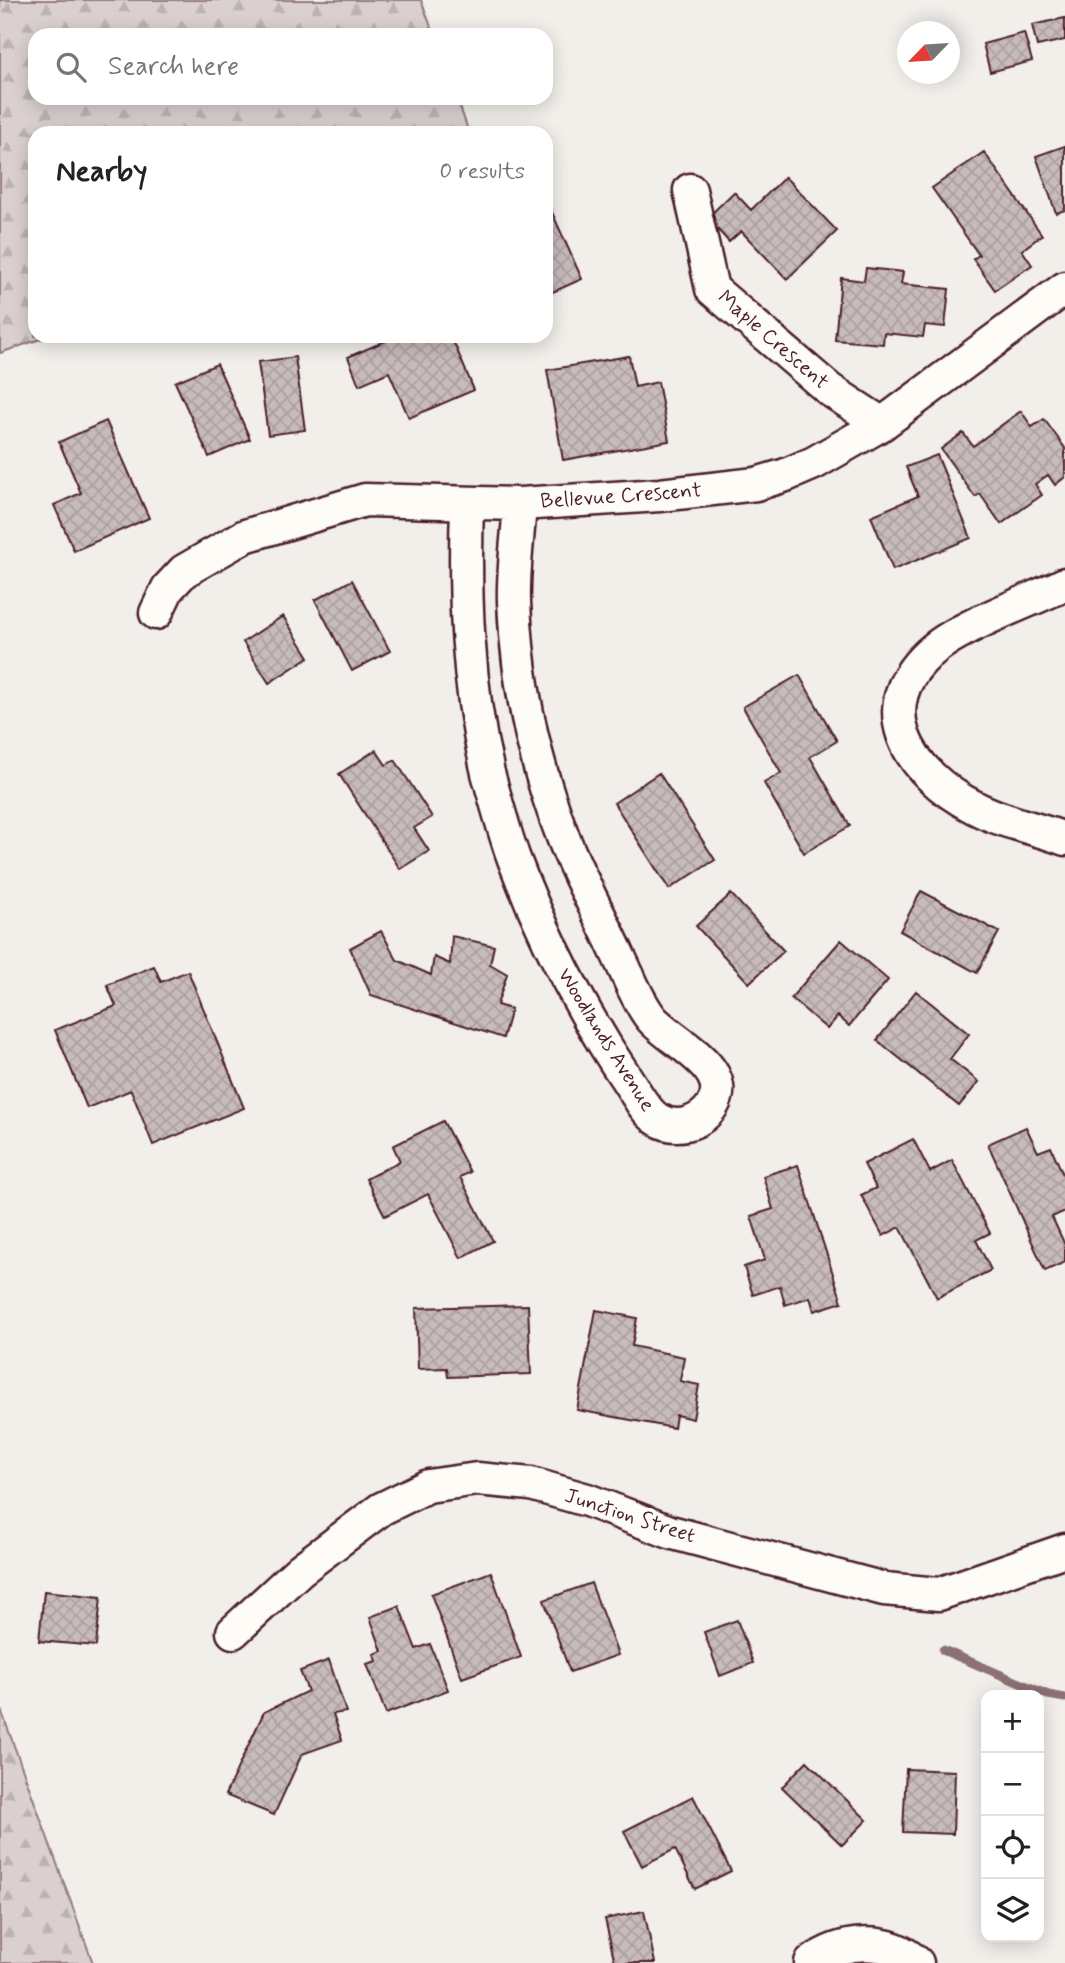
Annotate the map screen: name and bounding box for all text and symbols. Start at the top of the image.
north arrow [897,21,960,84]
search box [28,28,553,105]
icon: search [52,48,90,86]
text: Search here [108,50,239,84]
text: Nearby [56,152,147,191]
text: 0 results [439,157,525,187]
street label: Maple Crescent [711,284,835,396]
street label: Bellevue Crescent [539,476,703,516]
street label: Woodlands Avenue [551,963,661,1117]
street label: Junction Street [561,1482,699,1550]
map controls [981,1690,1044,1942]
button: + [981,1690,1044,1753]
button: − [981,1753,1044,1816]
button: locate [981,1816,1044,1879]
button: layers [981,1879,1044,1942]

